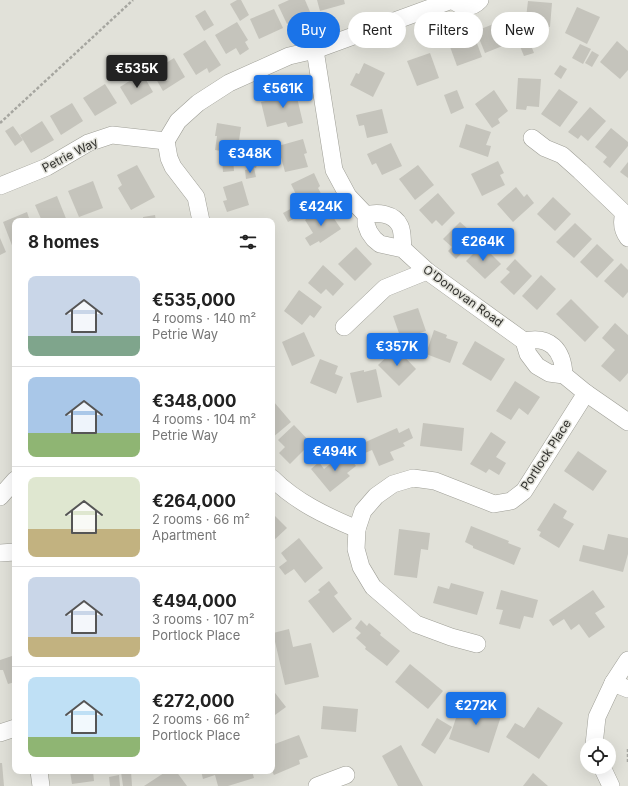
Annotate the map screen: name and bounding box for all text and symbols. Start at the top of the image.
chip: Buy [287,12,340,48]
chip: Rent [348,12,406,48]
chip: Filters [414,12,483,48]
chip: New [491,12,549,48]
pin: €535K [109,55,165,89]
text: €535K [115,60,159,76]
pin: €561K [255,75,311,109]
text: €561K [263,80,303,96]
street label: Petrie Way [39,134,101,175]
pin: €348K [222,140,278,174]
text: €348K [228,145,272,161]
pin: €424K [293,193,349,227]
text: €424K [299,198,343,214]
pin: €264K [455,228,511,262]
icon: filters [237,231,259,253]
text: 8 homes [28,232,99,252]
text: €264K [461,233,505,249]
street label: O'Donovan Road [420,261,506,330]
text: €535,000 [152,290,236,310]
icon: home [60,292,108,340]
text: 4 rooms · 140 m² [152,310,256,326]
text: Petrie Way [152,326,218,342]
pin: €357K [369,333,425,367]
text: €357K [376,338,418,354]
text: €348,000 [152,391,236,411]
icon: home [60,393,108,441]
text: 4 rooms · 104 m² [152,411,256,427]
street label: Portlock Place [517,416,574,493]
text: Petrie Way [152,427,218,443]
pin: €494K [307,438,363,472]
text: €494K [313,443,357,459]
text: €264,000 [152,491,236,511]
icon: home [60,493,108,541]
text: 2 rooms · 66 m² [152,511,250,527]
text: Apartment [152,527,217,543]
text: €494,000 [152,591,237,611]
icon: home [60,593,108,641]
text: 3 rooms · 107 m² [152,611,255,627]
text: Portlock Place [152,627,240,643]
text: €272,000 [152,691,235,711]
pin: €272K [448,692,504,726]
icon: home [60,693,108,741]
text: €272K [455,697,497,713]
text: 2 rooms · 66 m² [152,711,250,727]
text: Portlock Place [152,727,240,743]
map controls [580,738,616,774]
button: locate [580,738,616,774]

